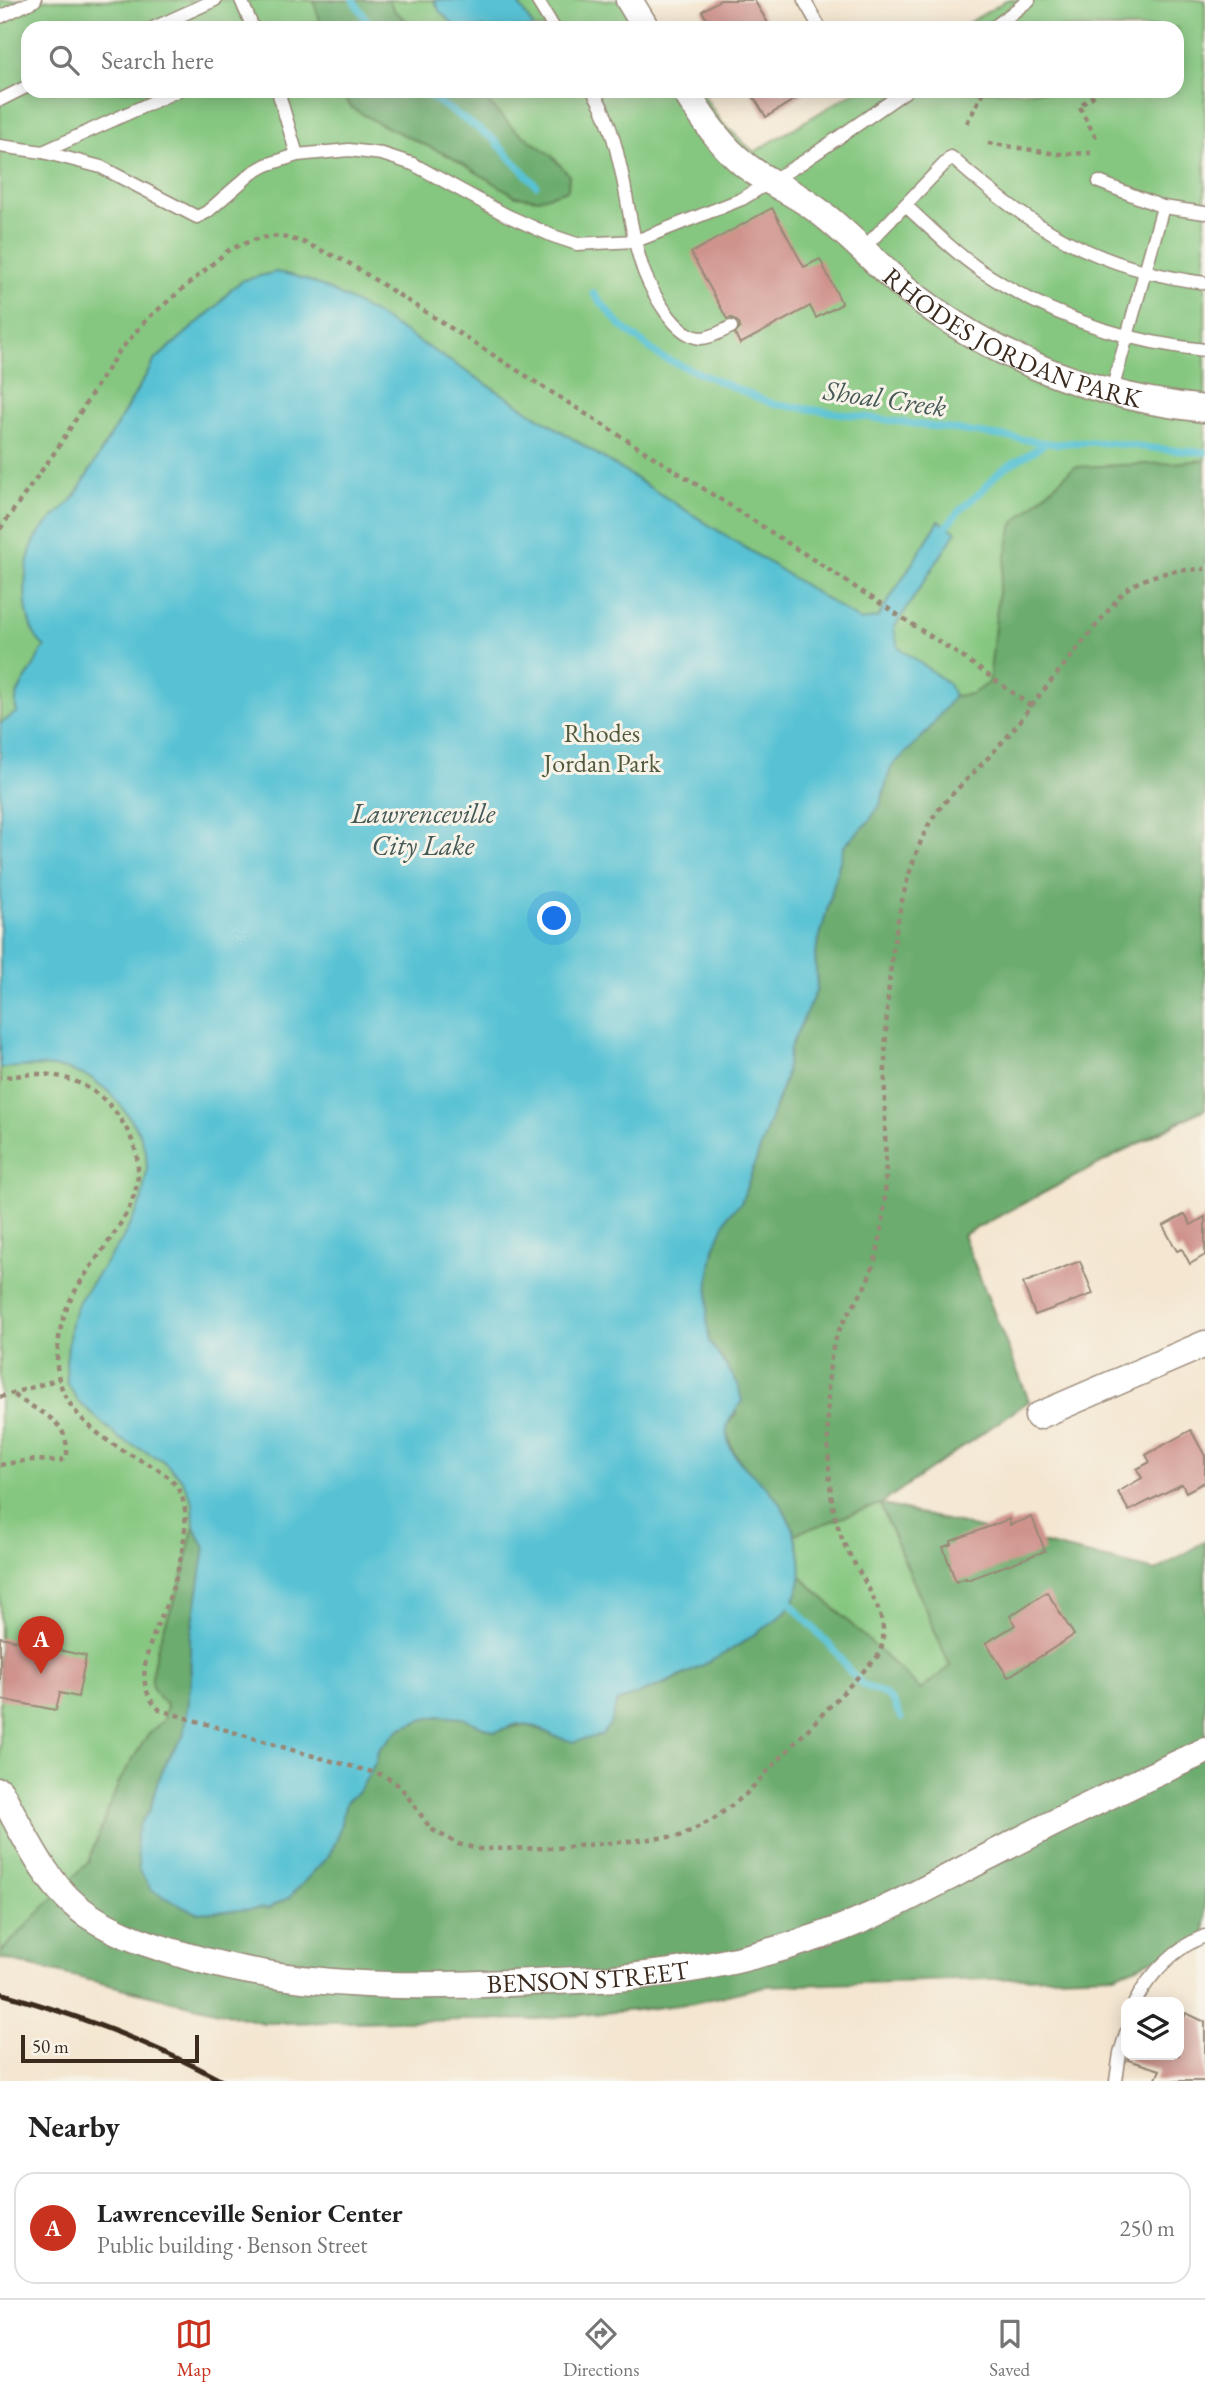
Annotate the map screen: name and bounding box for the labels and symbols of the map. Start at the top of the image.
street label: RHODES JORDAN PARK [876,260,1145,416]
water label: Shoal Creek [820,371,949,424]
park label: Rhodes Jordan Park [541,716,661,780]
water label: Lawrenceville City Lake [350,795,496,863]
your location [537,901,571,935]
pin: A [18,1616,64,1674]
street label: BENSON STREET [486,1952,692,2001]
scale bar [21,2032,200,2064]

